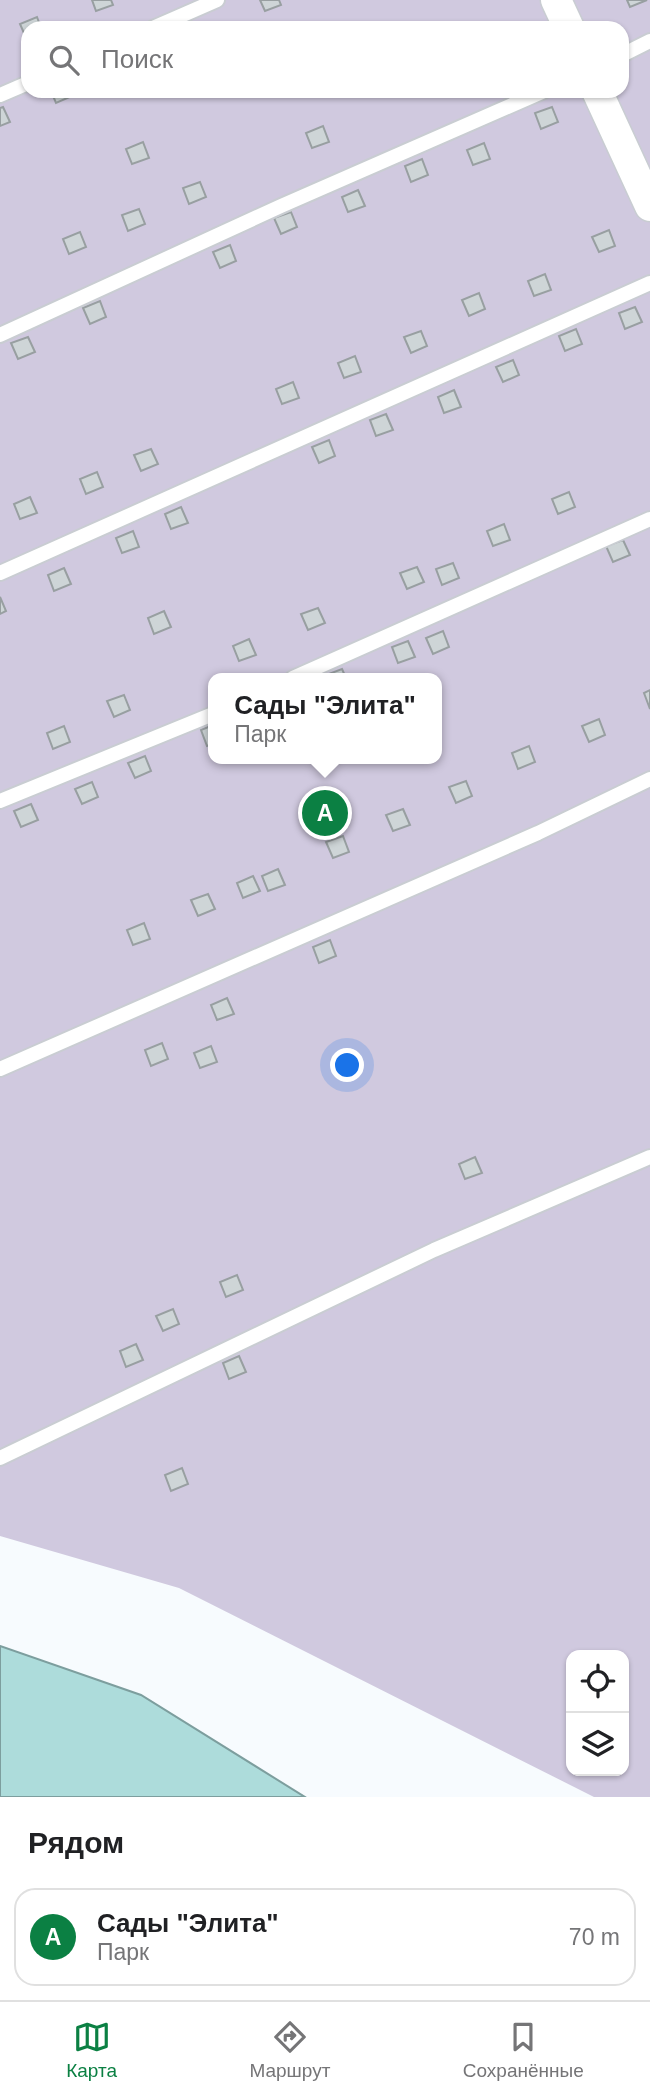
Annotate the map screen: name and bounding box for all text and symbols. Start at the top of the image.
search box [21,21,629,98]
icon: search [45,41,83,79]
text: Поиск [101,44,173,74]
popup [208,673,442,764]
text: Сады "Элита" [234,690,416,720]
text: Парк [234,721,286,747]
pin: A [302,787,348,839]
your location [330,1048,364,1082]
map controls [566,1650,629,1776]
button: locate [566,1650,629,1713]
button: layers [566,1713,629,1776]
text: Рядом [28,1826,124,1859]
text: Сады "Элита" [97,1908,279,1938]
text: A [45,1924,61,1950]
text: 70 m [569,1924,620,1950]
text: Парк [97,1939,149,1965]
tab: Карта [66,2018,117,2082]
tab: Маршрут [249,2018,330,2082]
tab: Сохранённые [463,2018,584,2082]

